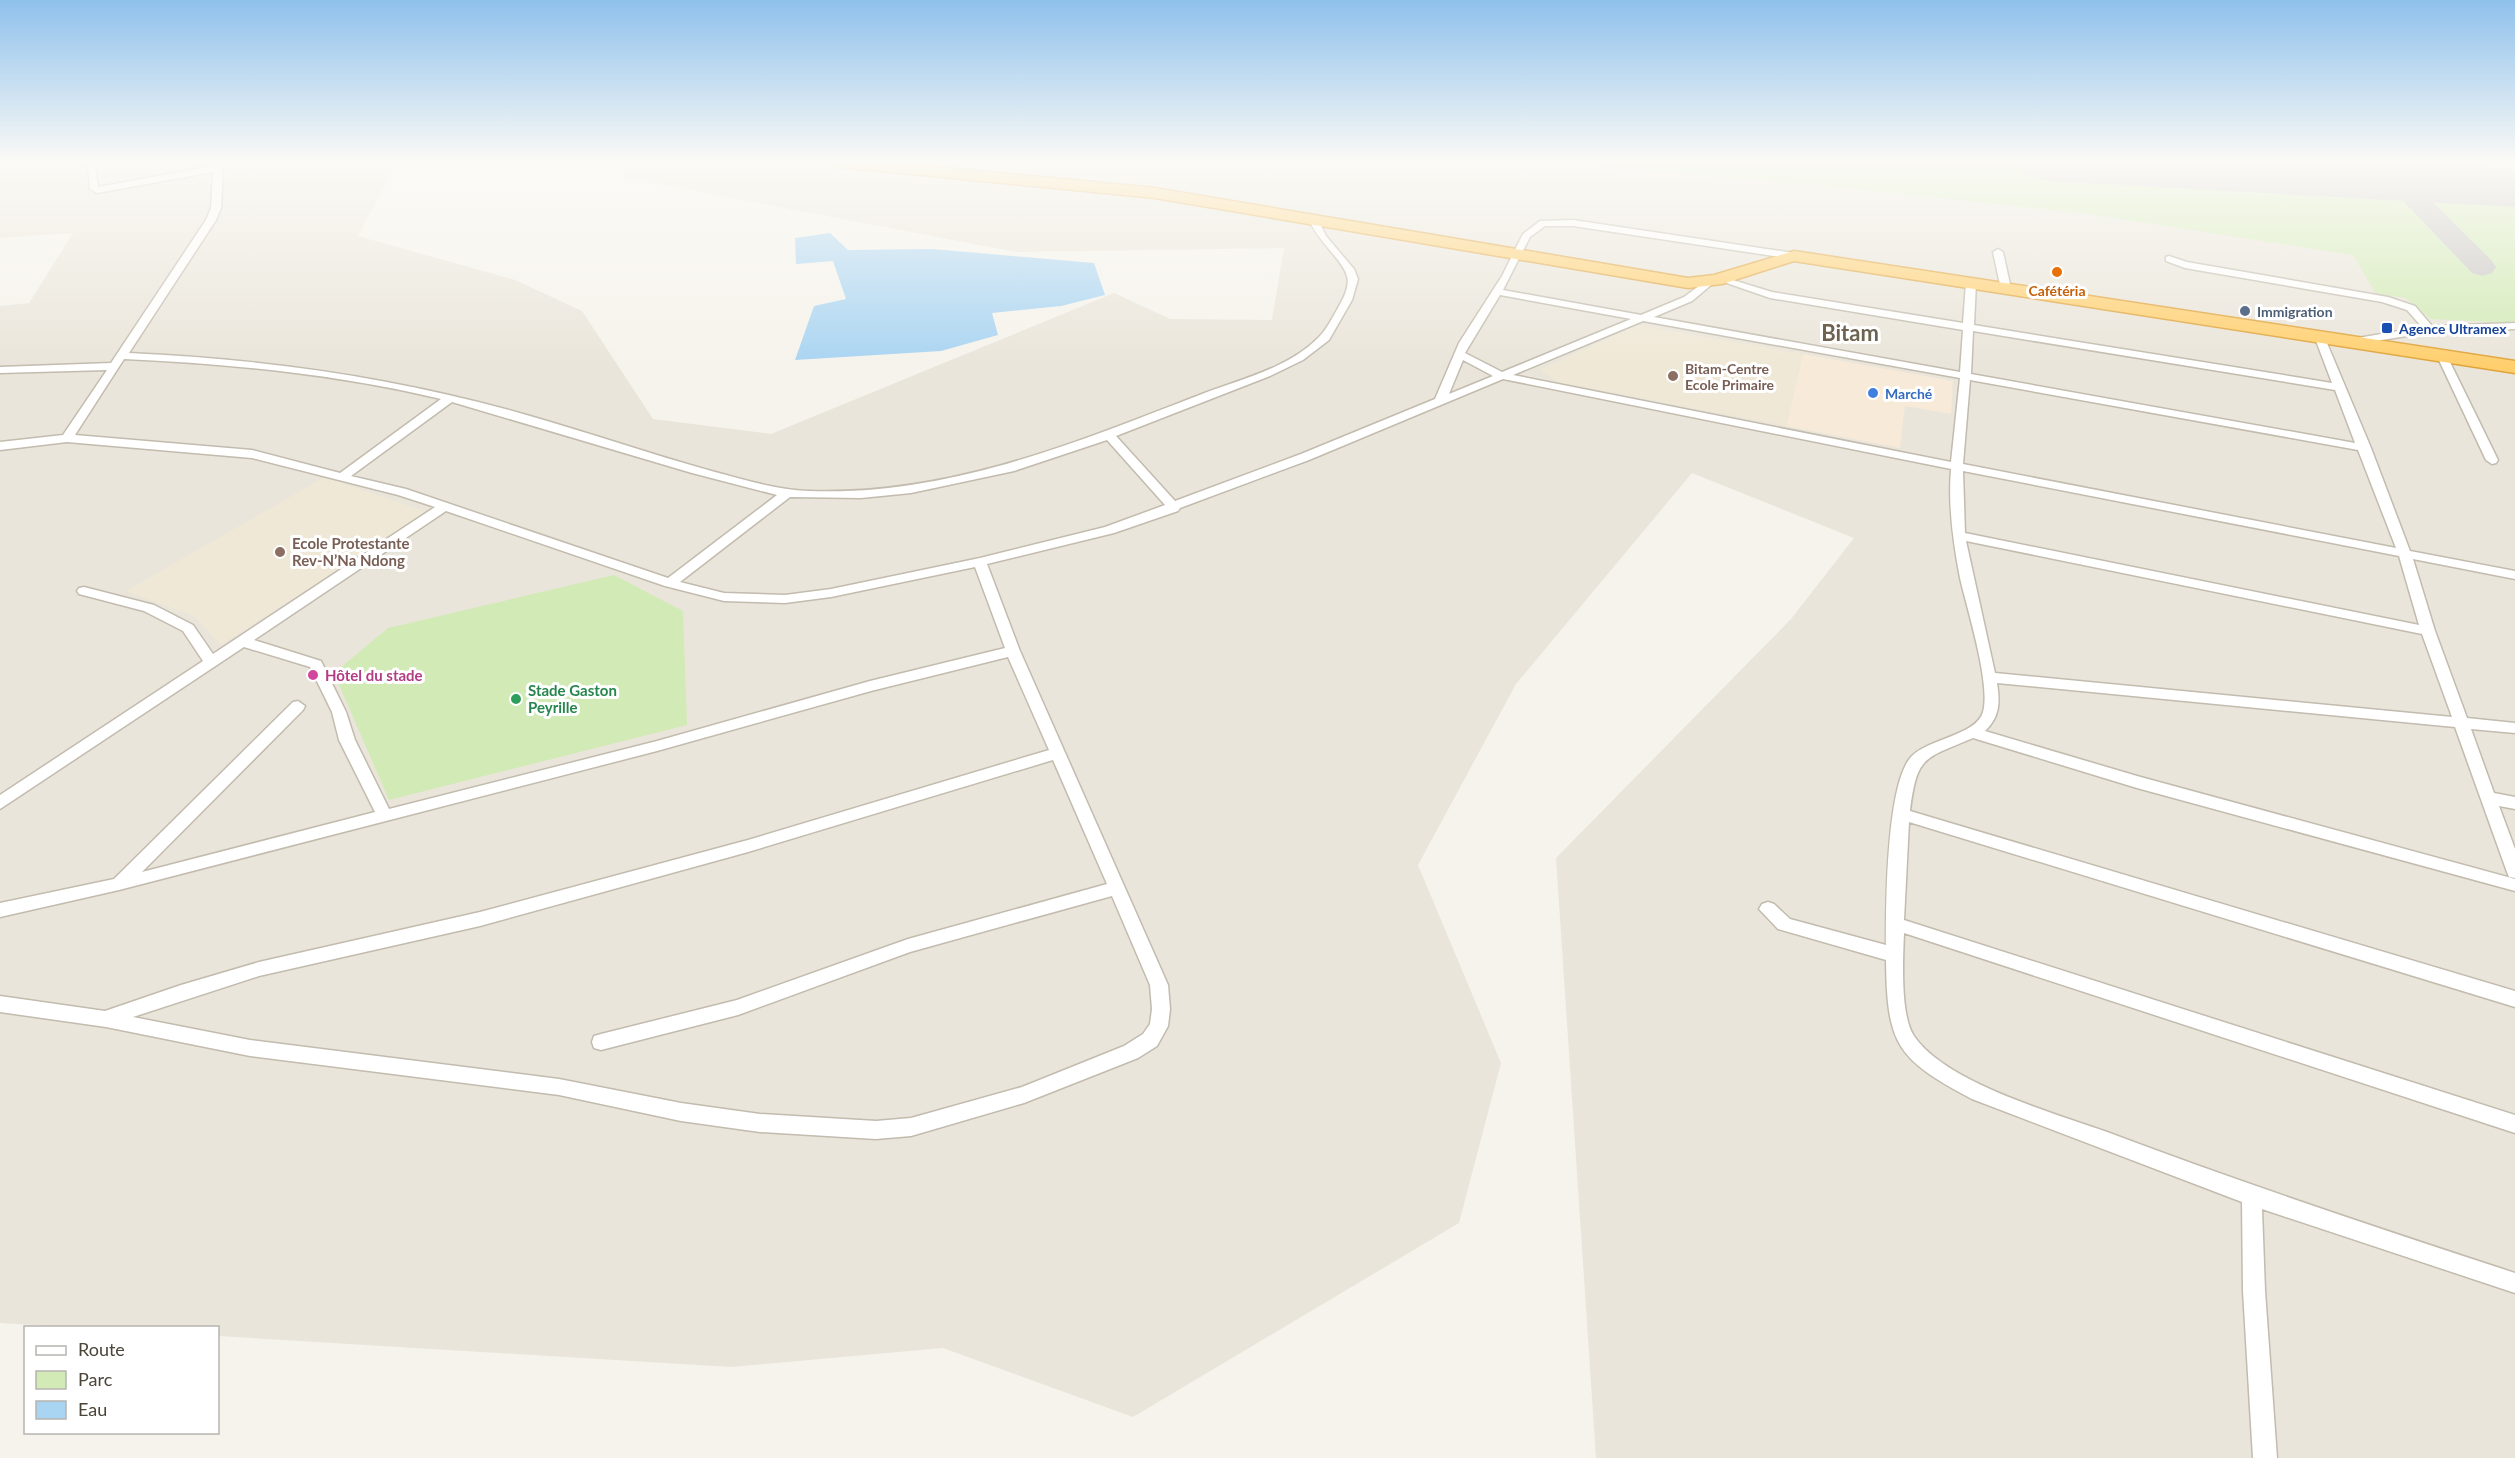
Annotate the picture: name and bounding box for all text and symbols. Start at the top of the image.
marker: Cafétéria [2050,265,2064,279]
place label: Cafétéria [2029,282,2086,299]
place label: Immigration [2257,303,2333,320]
marker: Immigration [2238,304,2252,318]
district label: Bitam [1821,319,1879,346]
place label: Agence Ultramex [2398,320,2507,337]
marker: Agence Ultramex [2380,321,2394,335]
place label: Bitam-Centre Ecole Primaire [1685,360,1775,393]
marker: Bitam-Centre Ecole Primaire [1666,369,1680,383]
place label: Marché [1885,385,1933,402]
marker: Marché [1866,386,1880,400]
place label: Ecole Protestante Rev-N’Na Ndong [292,534,410,569]
marker: Ecole Protestante Rev-N’Na Ndong [273,545,287,559]
place label: Hôtel du stade [325,666,423,684]
marker: Hôtel du stade [306,668,320,682]
place label: Stade Gaston Peyrille [528,681,617,716]
marker: Stade Gaston Peyrille [509,692,523,706]
legend [24,1326,219,1434]
text: Route [78,1338,125,1360]
text: Parc [78,1368,113,1390]
text: Eau [78,1398,107,1420]

